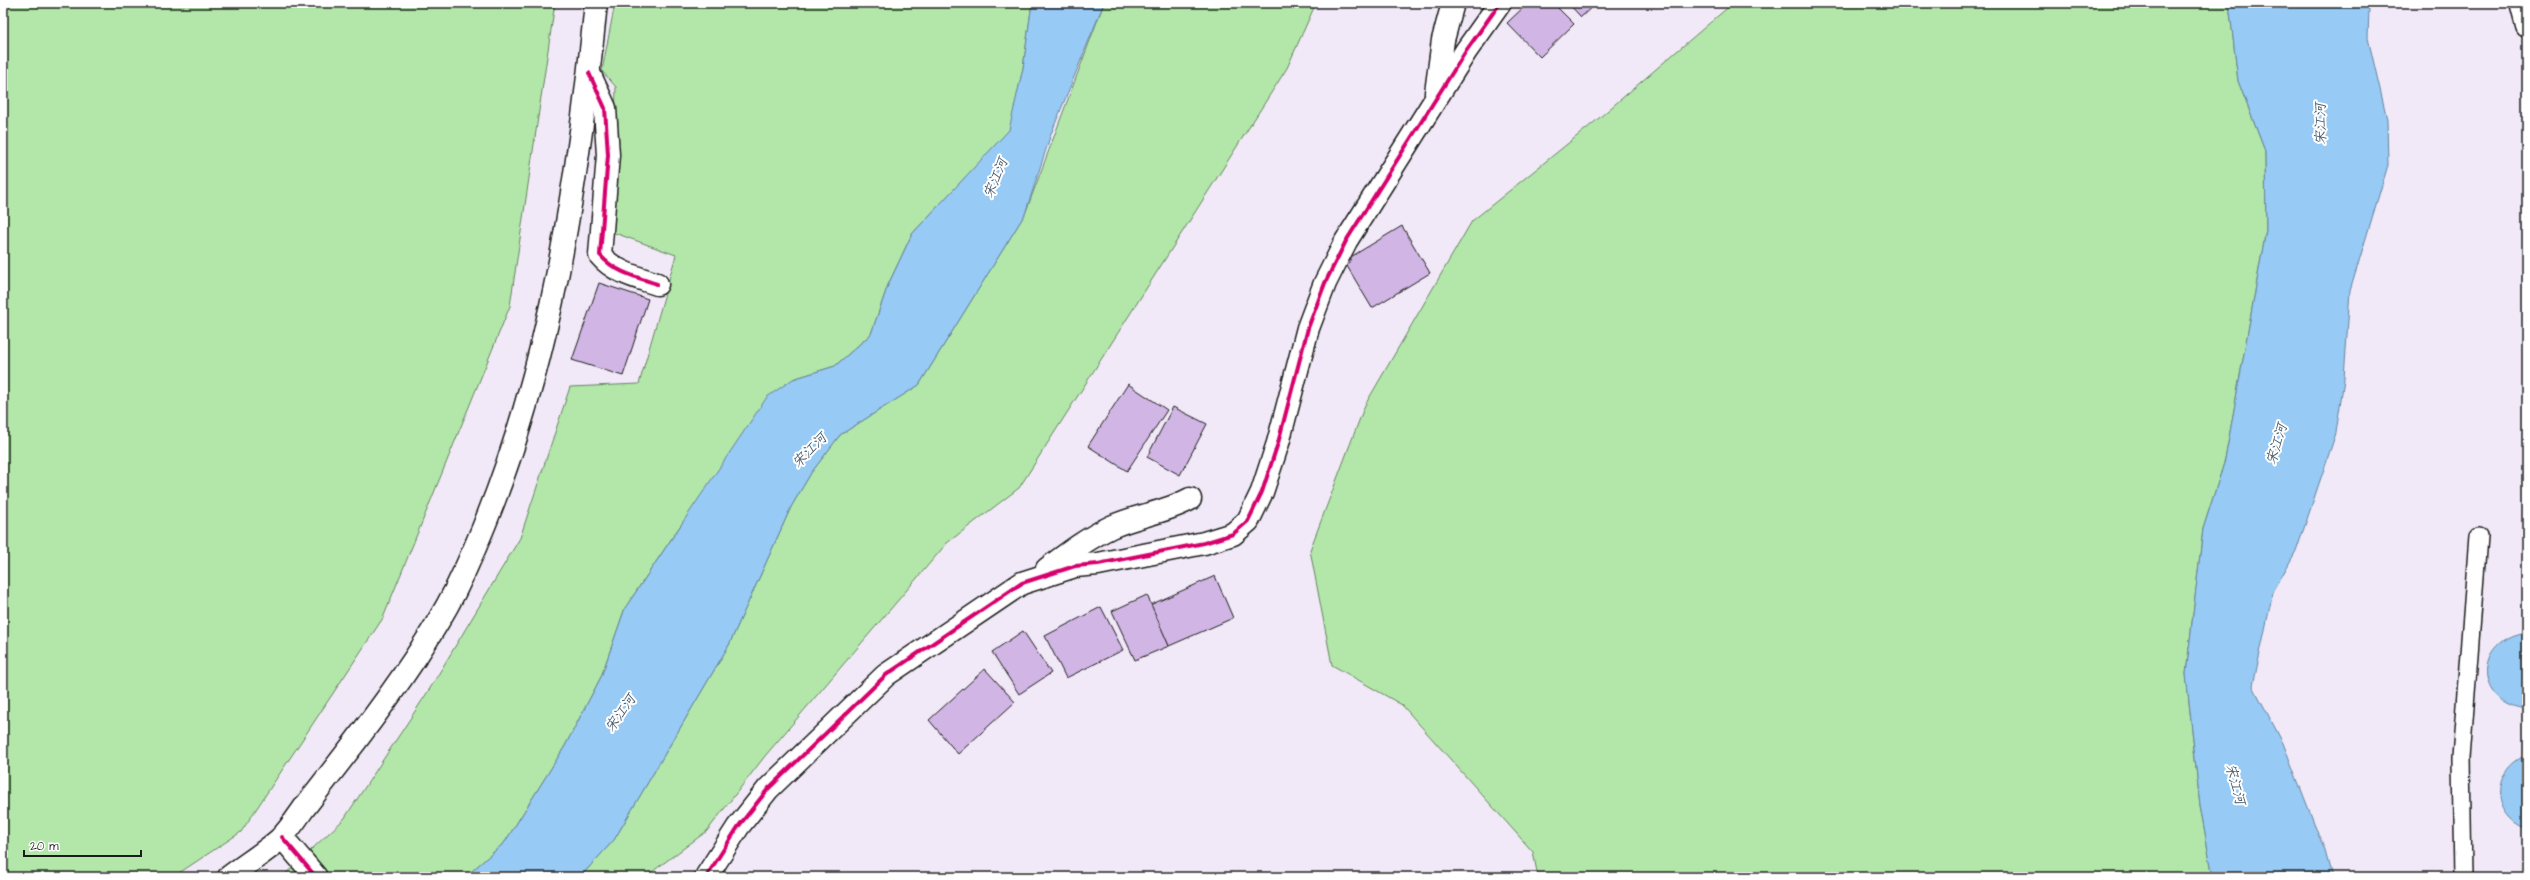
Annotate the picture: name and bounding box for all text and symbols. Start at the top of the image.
water label: 宋江河 [2311,101,2331,145]
water label: 宋江河 [979,153,1014,202]
water label: 宋江河 [2261,419,2293,467]
water label: 宋江河 [788,427,833,473]
water label: 宋江河 [601,689,642,737]
water label: 宋江河 [2220,761,2251,809]
scale bar [24,832,141,858]
text: 20 m [30,838,59,855]

